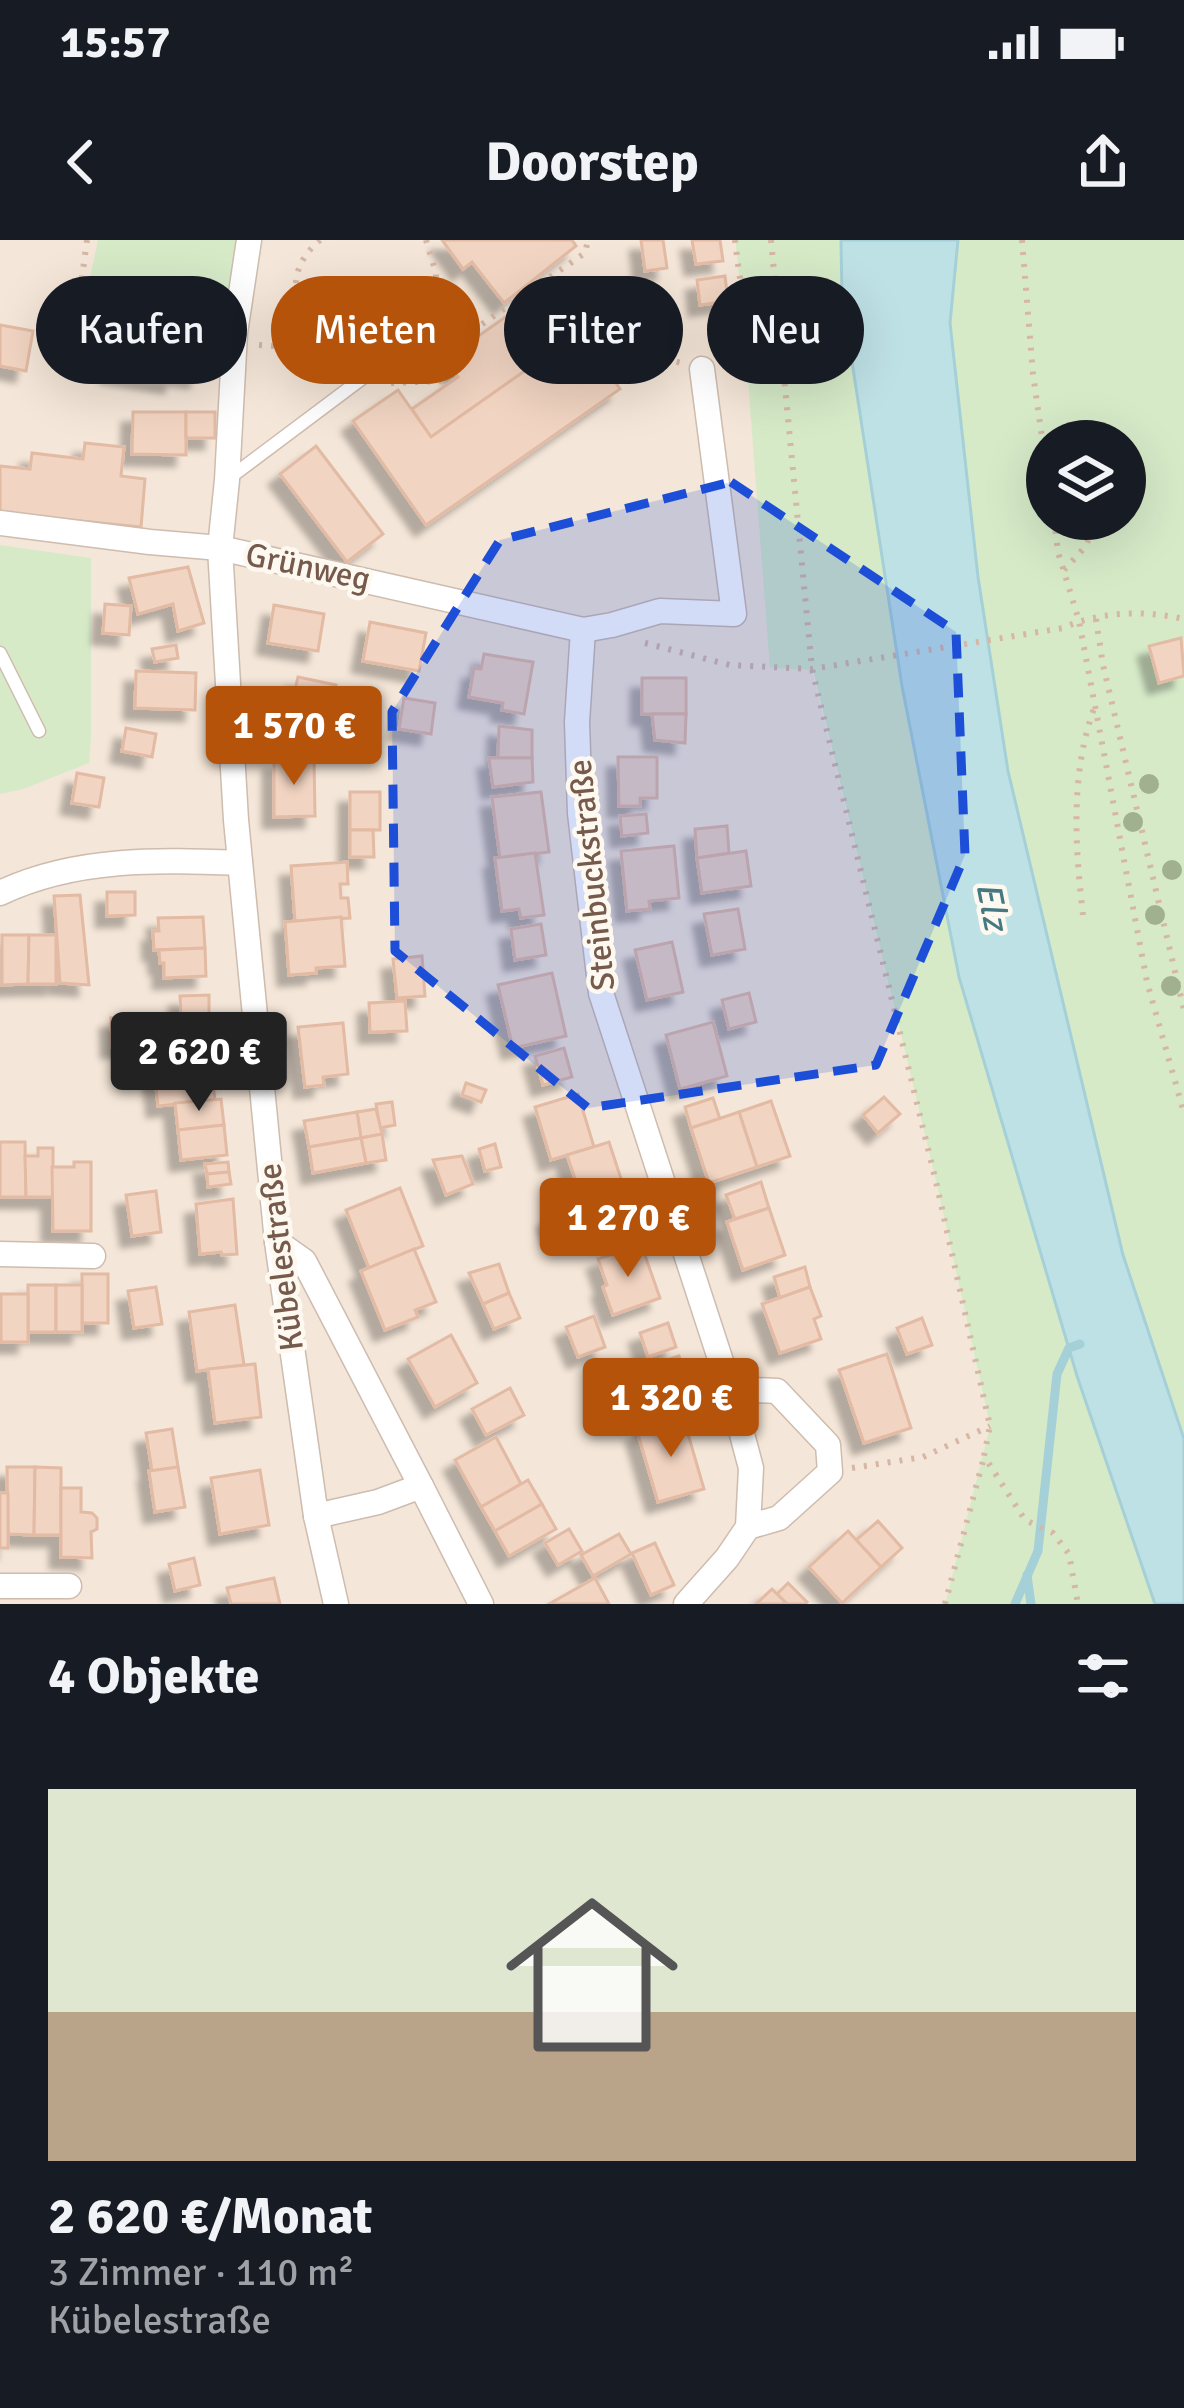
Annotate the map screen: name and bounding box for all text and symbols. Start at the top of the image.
text: 15:57 [60,15,170,70]
icon: back [48,129,114,195]
text: Doorstep [485,129,699,196]
icon: share [1070,129,1136,195]
chip: Kaufen [36,276,247,384]
chip: Mieten [271,276,480,384]
chip: Filter [504,276,683,384]
chip: Neu [707,276,864,384]
map controls [1026,420,1146,540]
button: layers [1026,420,1146,540]
street label: Grünweg [242,534,374,600]
pin: 1 570 € [183,686,405,788]
text: 1 570 € [233,701,355,749]
street label: Steinbuckstraße [559,757,625,993]
water label: Elz [965,878,1019,937]
pin: 2 620 € [88,1012,310,1114]
text: 2 620 € [138,1027,260,1075]
street label: Kübelestraße [249,1161,313,1353]
pin: 1 270 € [517,1178,739,1280]
text: 1 270 € [567,1193,689,1241]
pin: 1 320 € [560,1358,782,1460]
text: 1 320 € [610,1373,732,1421]
icon: filters [1070,1643,1136,1709]
text: 4 Objekte [48,1645,260,1708]
icon: home [484,1867,700,2083]
text: 2 620 €/Monat [48,2185,372,2248]
text: 3 Zimmer · 110 m² [48,2248,354,2296]
text: Kübelestraße [48,2296,271,2344]

